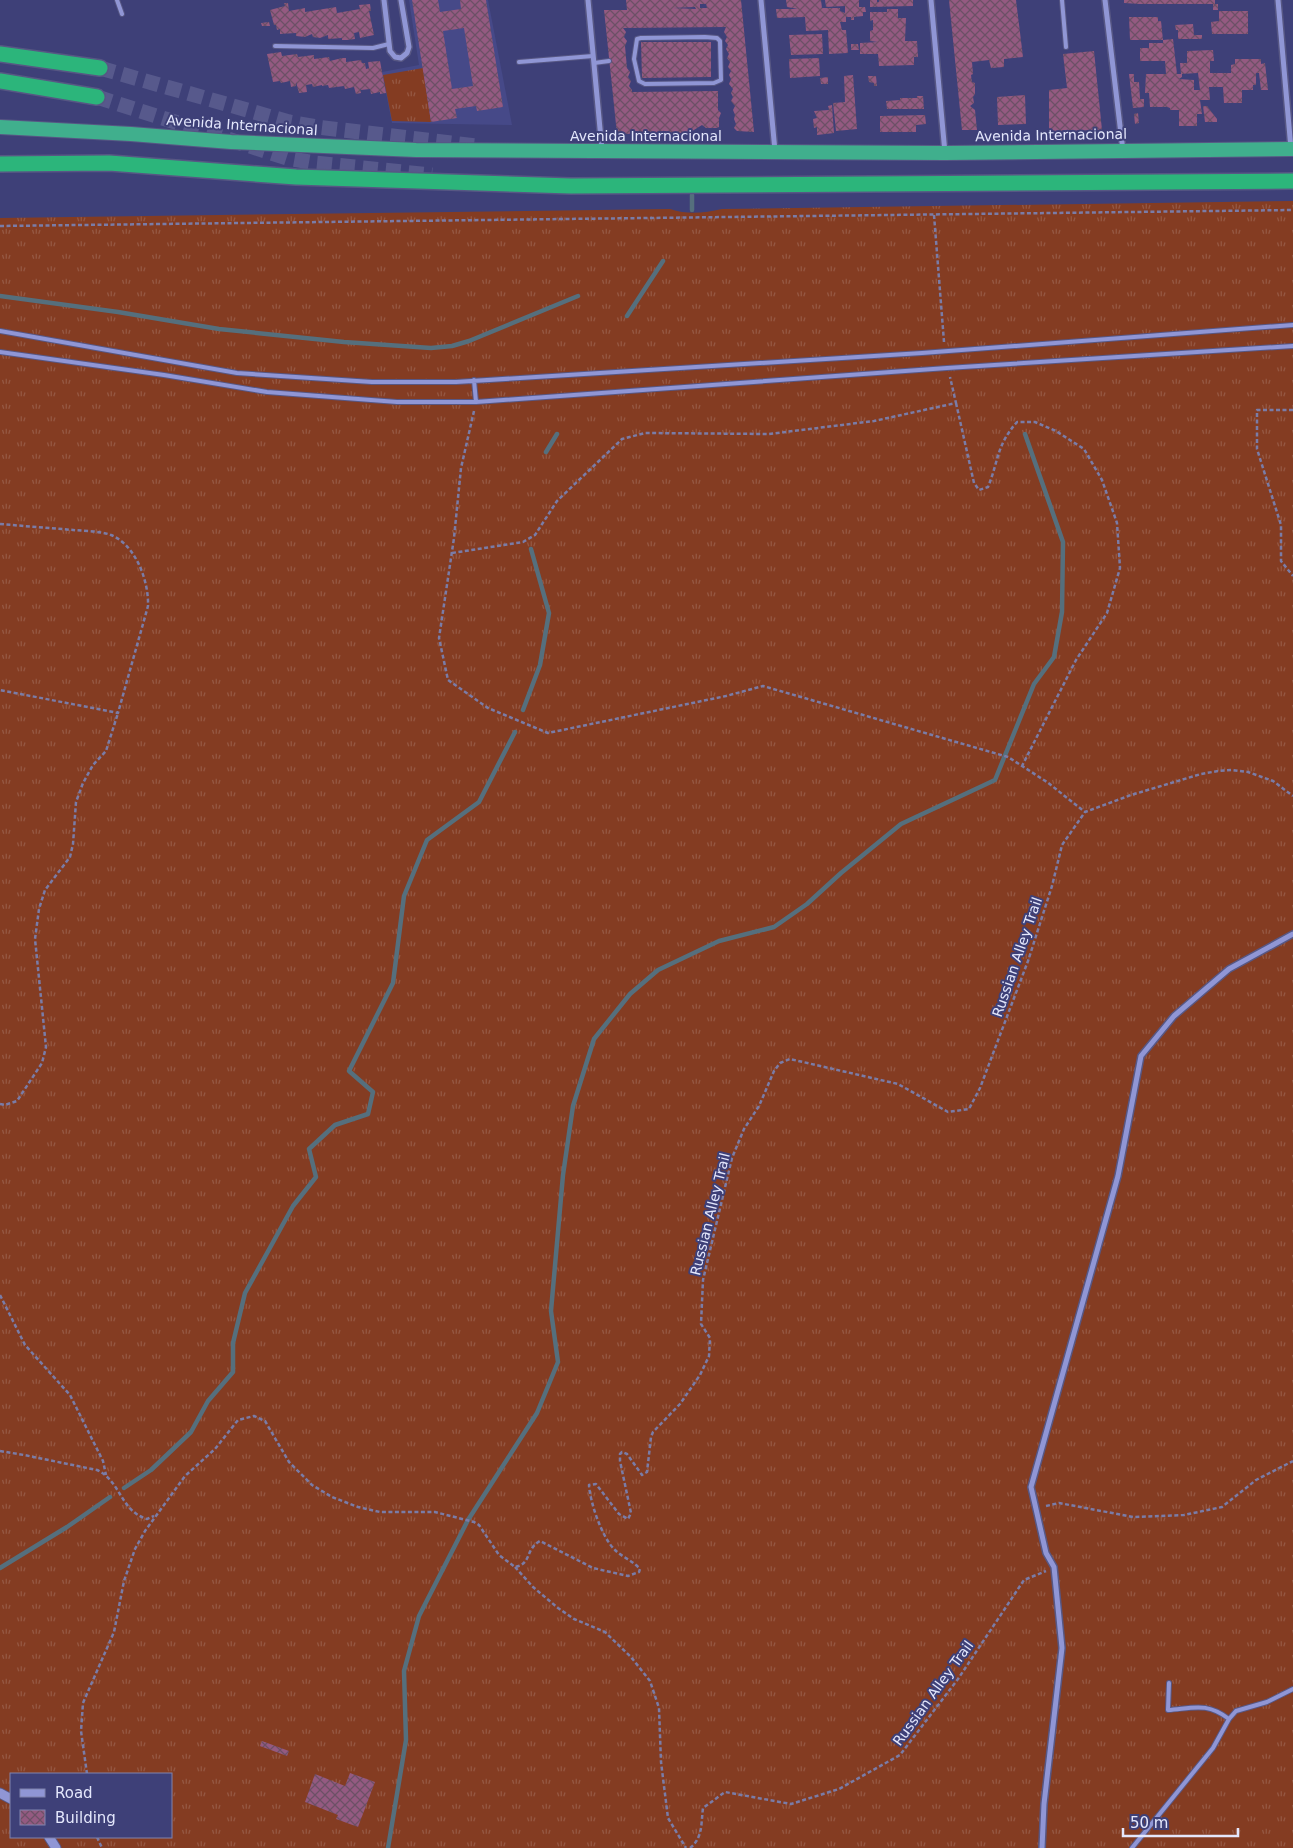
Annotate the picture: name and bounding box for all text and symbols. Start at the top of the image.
street label: Avenida Internacional [166,112,318,138]
street label: Avenida Internacional [975,126,1127,144]
street label: Avenida Internacional [570,128,722,144]
street label: Russian Alley Trail [989,895,1045,1019]
street label: Russian Alley Trail [687,1151,733,1277]
street label: Russian Alley Trail [890,1637,976,1749]
legend [10,1773,172,1838]
text: Road [55,1784,93,1802]
scale bar [1123,1806,1238,1838]
text: Building [55,1809,116,1827]
text: 50 m [1130,1814,1168,1832]

